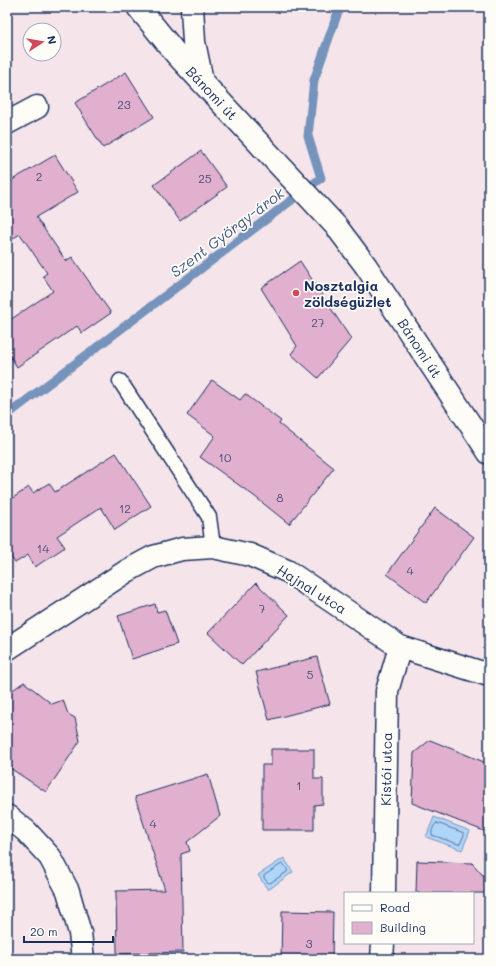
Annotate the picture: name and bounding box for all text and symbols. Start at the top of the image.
north arrow [22,22,62,62]
text: N [44,34,60,45]
street label: Bánomi út [182,62,242,124]
house number: 23 [117,96,131,112]
house number: 2 [36,168,42,184]
house number: 25 [198,170,212,186]
water label: Szent György-árok [166,182,289,281]
place label: Nosztalgia zöldségüzlet [304,276,391,311]
marker: Nosztalgia zöldségüzlet [291,288,301,298]
house number: 27 [311,314,325,330]
street label: Bánomi út [394,315,446,381]
house number: 10 [219,449,232,465]
house number: 8 [276,489,284,505]
house number: 12 [119,500,131,516]
house number: 14 [37,540,49,556]
street label: Hajnal utca [274,560,350,618]
house number: 4 [406,562,414,578]
house number: 7 [259,600,266,616]
house number: 5 [307,666,314,682]
street label: Kistói utca [376,732,396,806]
house number: 1 [296,777,302,793]
house number: 4 [149,815,157,831]
legend [344,892,474,944]
text: Road [380,899,410,915]
scale bar [24,918,113,944]
text: Building [380,919,426,935]
text: 20 m [30,923,58,939]
house number: 3 [305,935,313,951]

